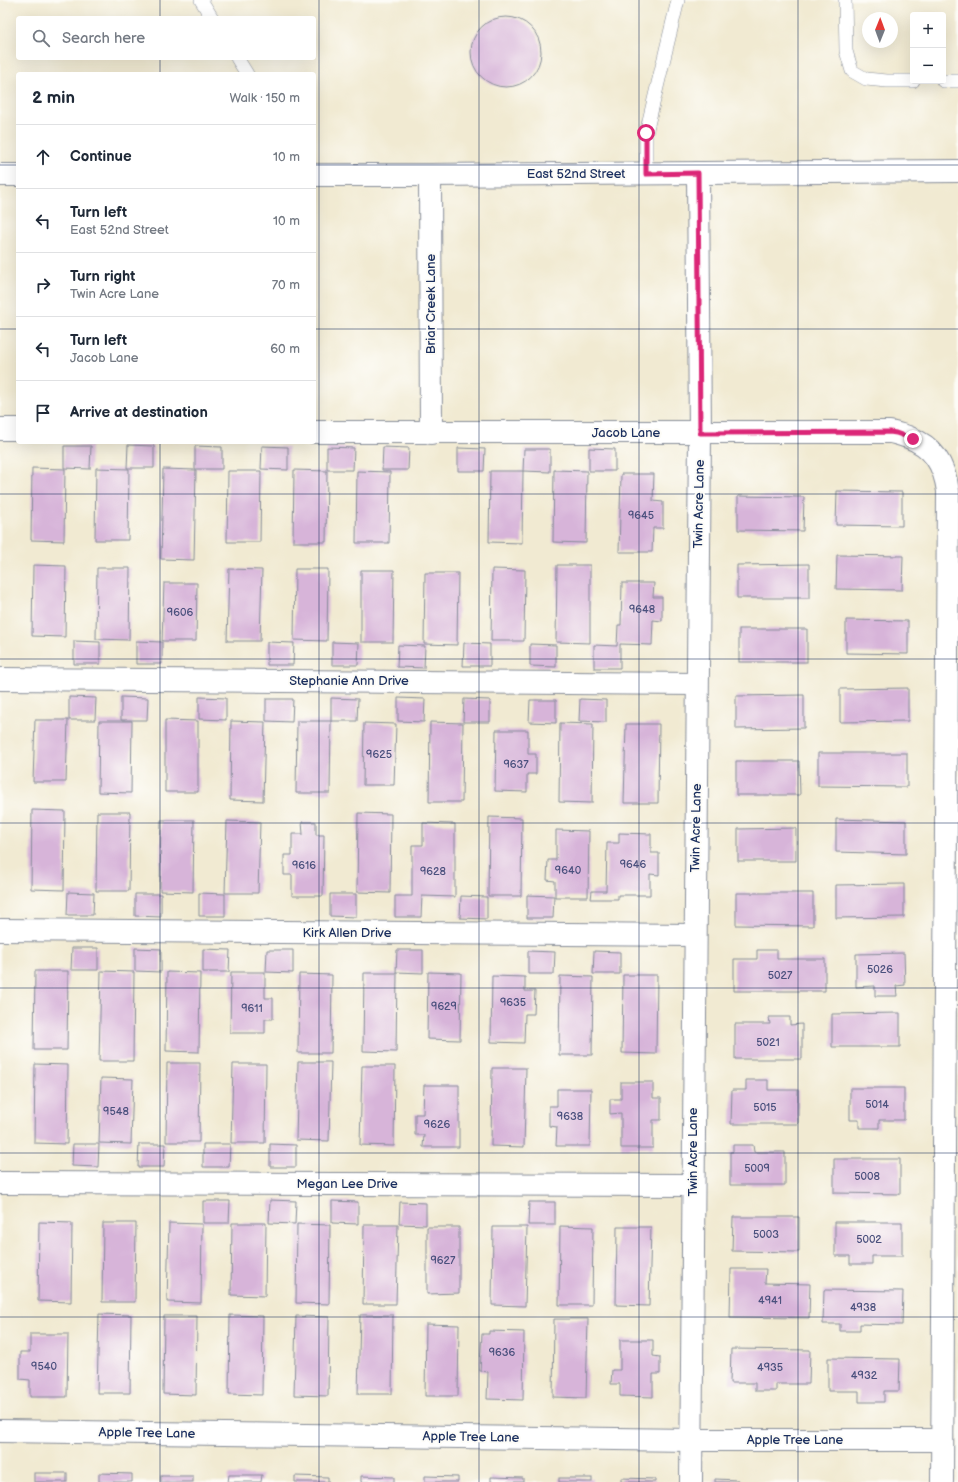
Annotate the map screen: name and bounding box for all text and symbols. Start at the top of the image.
north arrow [862,12,898,48]
map controls [910,12,946,84]
button: + [910,12,946,48]
search box [16,16,316,60]
icon: search [30,27,52,49]
text: Search here [62,29,145,48]
button: − [910,48,946,84]
text: 2 min [32,88,75,108]
text: Walk · 150 m [229,90,300,106]
route start [637,124,655,142]
icon: ahead [32,146,54,168]
text: Continue [70,147,132,166]
text: 10 m [273,149,300,165]
street label: East 52nd Street [527,166,625,182]
text: Turn left [70,203,127,222]
icon: left [32,210,54,232]
text: 10 m [273,213,300,229]
text: East 52nd Street [70,222,169,238]
street label: Briar Creek Lane [423,253,439,354]
text: Turn right [70,267,135,286]
icon: right [32,274,54,296]
text: 70 m [272,277,300,293]
text: Twin Acre Lane [70,286,159,302]
text: Turn left [70,331,127,350]
icon: left [32,338,54,360]
text: 60 m [270,341,300,357]
text: Jacob Lane [70,350,139,366]
icon: arrive [32,402,54,424]
text: Arrive at destination [70,403,208,422]
street label: Jacob Lane [592,425,661,441]
route end [904,430,922,448]
street label: Twin Acre Lane [690,459,708,549]
house number: 9645 [628,509,654,522]
house number: 9648 [629,603,655,616]
house number: 9606 [167,606,193,619]
street label: Stephanie Ann Drive [289,673,409,689]
house number: 9625 [366,748,392,761]
house number: 9637 [503,758,529,771]
street label: Twin Acre Lane [687,783,705,873]
house number: 9646 [620,858,647,871]
house number: 9616 [292,859,316,872]
house number: 9640 [555,864,582,877]
house number: 9628 [420,865,446,878]
street label: Kirk Allen Drive [303,925,392,941]
house number: 5026 [867,963,893,976]
house number: 5027 [768,969,793,982]
house number: 9635 [500,996,526,1009]
house number: 9629 [431,1000,457,1013]
house number: 9611 [241,1002,263,1015]
house number: 5021 [756,1036,780,1049]
house number: 5014 [865,1098,889,1111]
house number: 5015 [753,1101,777,1114]
house number: 9548 [103,1105,129,1118]
street label: Twin Acre Lane [685,1107,701,1197]
house number: 9638 [557,1110,583,1123]
house number: 9626 [424,1118,450,1131]
house number: 5009 [744,1162,770,1175]
house number: 5008 [854,1170,880,1183]
street label: Megan Lee Drive [296,1176,398,1192]
house number: 5003 [753,1228,779,1241]
house number: 5002 [856,1233,882,1246]
house number: 9627 [431,1254,456,1267]
house number: 4941 [758,1294,782,1307]
house number: 4938 [850,1301,876,1314]
house number: 9636 [489,1346,516,1359]
house number: 9540 [31,1360,57,1373]
house number: 4935 [757,1361,783,1374]
house number: 4932 [851,1369,878,1382]
street label: Apple Tree Lane [99,1424,196,1442]
street label: Apple Tree Lane [423,1428,520,1446]
street label: Apple Tree Lane [747,1432,844,1448]

